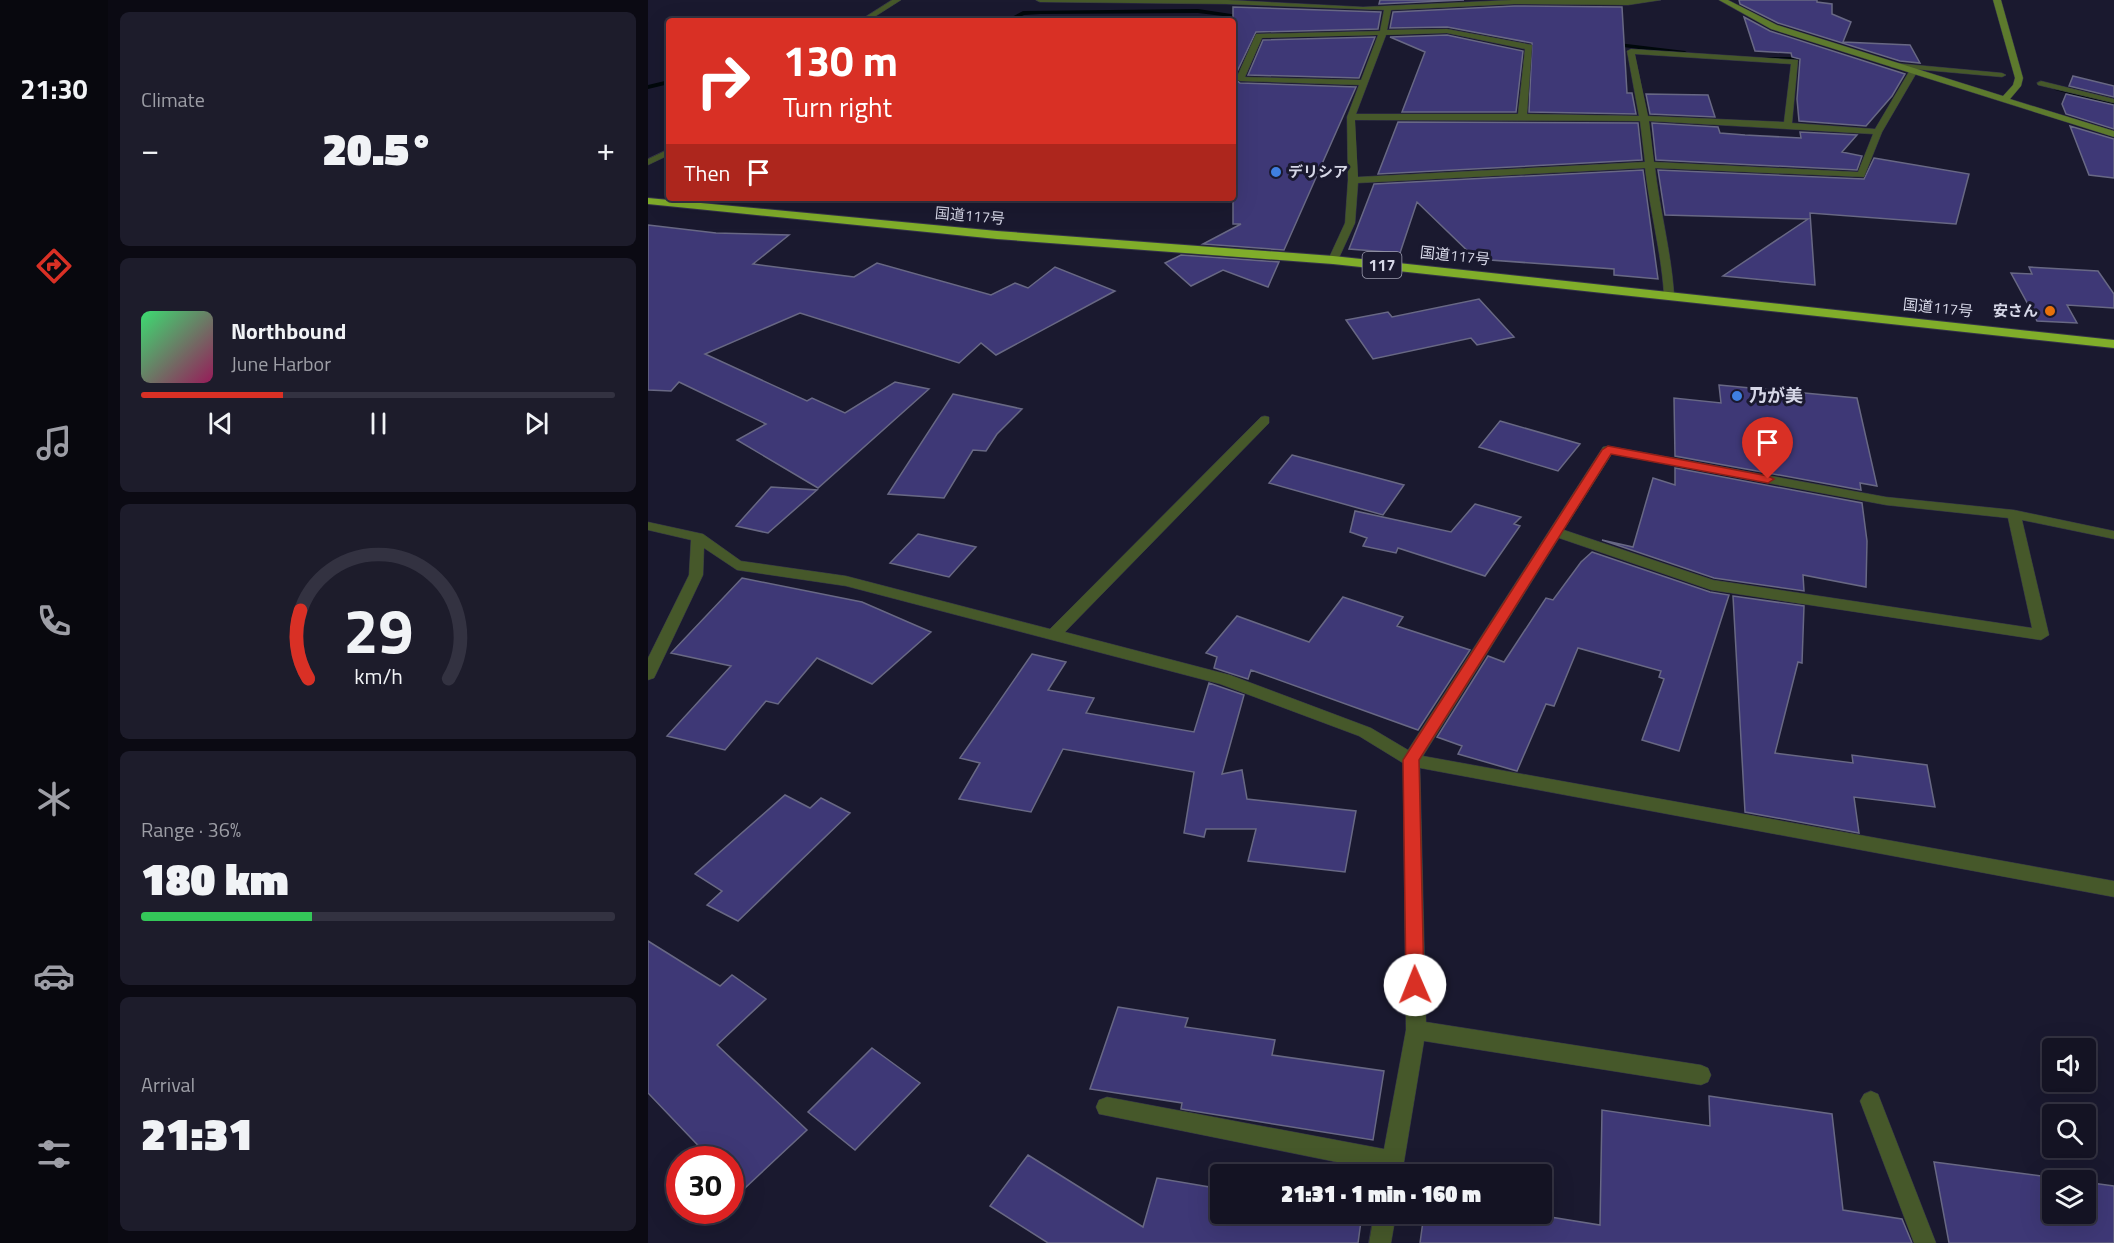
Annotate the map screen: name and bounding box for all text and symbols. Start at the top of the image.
text: 130 m [783,28,898,92]
icon: right [684,42,762,120]
text: 21:30 [20,68,88,109]
text: Climate [141,84,205,115]
text: Turn right [783,86,892,127]
text: 20.5° [322,114,434,182]
text: − [141,124,159,174]
text: + [597,124,615,174]
text: Then [684,156,730,190]
icon: arrive [742,156,775,189]
place label: デリシア [1288,160,1348,183]
marker: デリシア [1269,165,1283,179]
street label: 国道117号 [934,201,1006,230]
street label: 国道117号 [1419,240,1491,271]
icon: directions [33,245,75,287]
road number: 117 [1362,252,1402,278]
street label: 国道117号 [1902,292,1974,323]
place label: 安さん [1993,299,2038,322]
marker: 安さん [2043,304,2057,318]
text: Northbound [231,314,346,348]
text: June Harbor [231,348,331,379]
place label: 乃が美 [1749,382,1803,409]
marker: 乃が美 [1730,389,1744,403]
icon: previous [204,407,237,440]
icon: pause [362,407,395,440]
icon: next [520,407,553,440]
pin [1742,417,1793,479]
icon: music [33,422,75,464]
icon: arrive [1751,426,1784,459]
text: 29 [343,582,413,677]
icon: phone [33,600,75,642]
text: km/h [354,660,402,692]
icon: climate [33,778,75,820]
text: Range · 36% [141,814,241,845]
text: 180 km [141,844,289,912]
position arrow [1383,953,1447,1017]
icon: car [33,955,75,997]
map controls [2042,1038,2096,1224]
button: sound [2042,1038,2096,1092]
text: Arrival [141,1069,195,1100]
text: 21:31 [141,1099,253,1167]
button: search [2042,1104,2096,1158]
icon: filters [33,1133,75,1175]
speed limit sign: 30 [666,1146,744,1224]
button: layers [2042,1170,2096,1224]
text: 21:31 · 1 min · 160 m [1281,1177,1481,1211]

